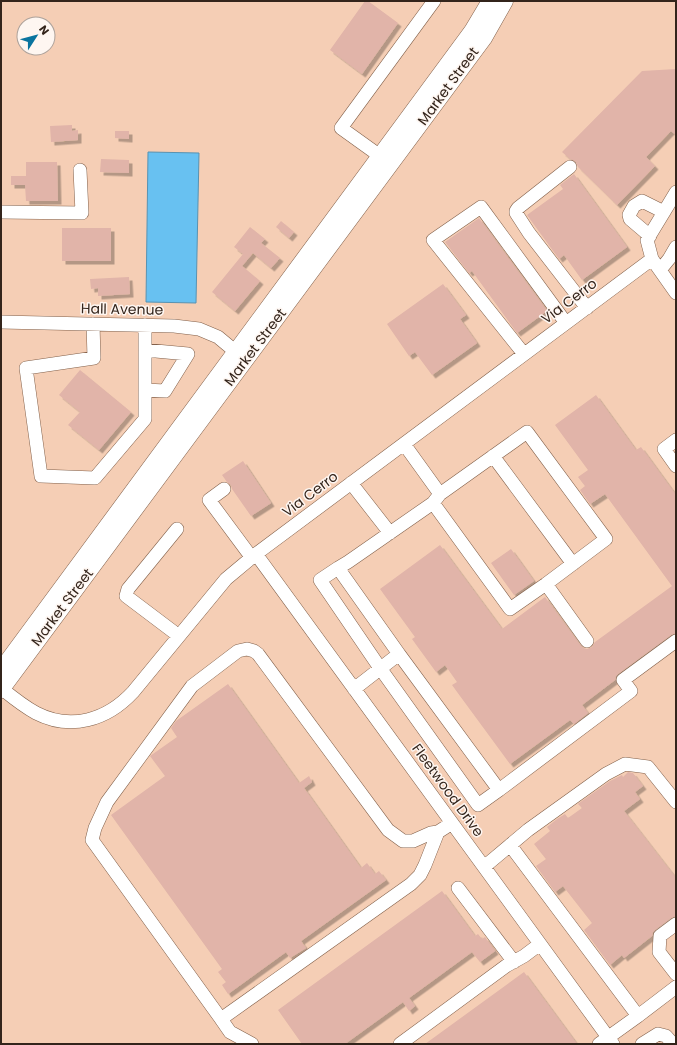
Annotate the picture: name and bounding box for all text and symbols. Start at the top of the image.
north arrow [16,16,56,56]
text: N [35,22,53,38]
street label: Market Street [413,43,483,129]
street label: Via Cerro [537,273,601,329]
street label: Hall Avenue [81,298,164,320]
street label: Market Street [219,304,291,390]
street label: Via Cerro [278,466,342,522]
street label: Market Street [26,564,98,650]
street label: Fleetwood Drive [407,739,489,841]

